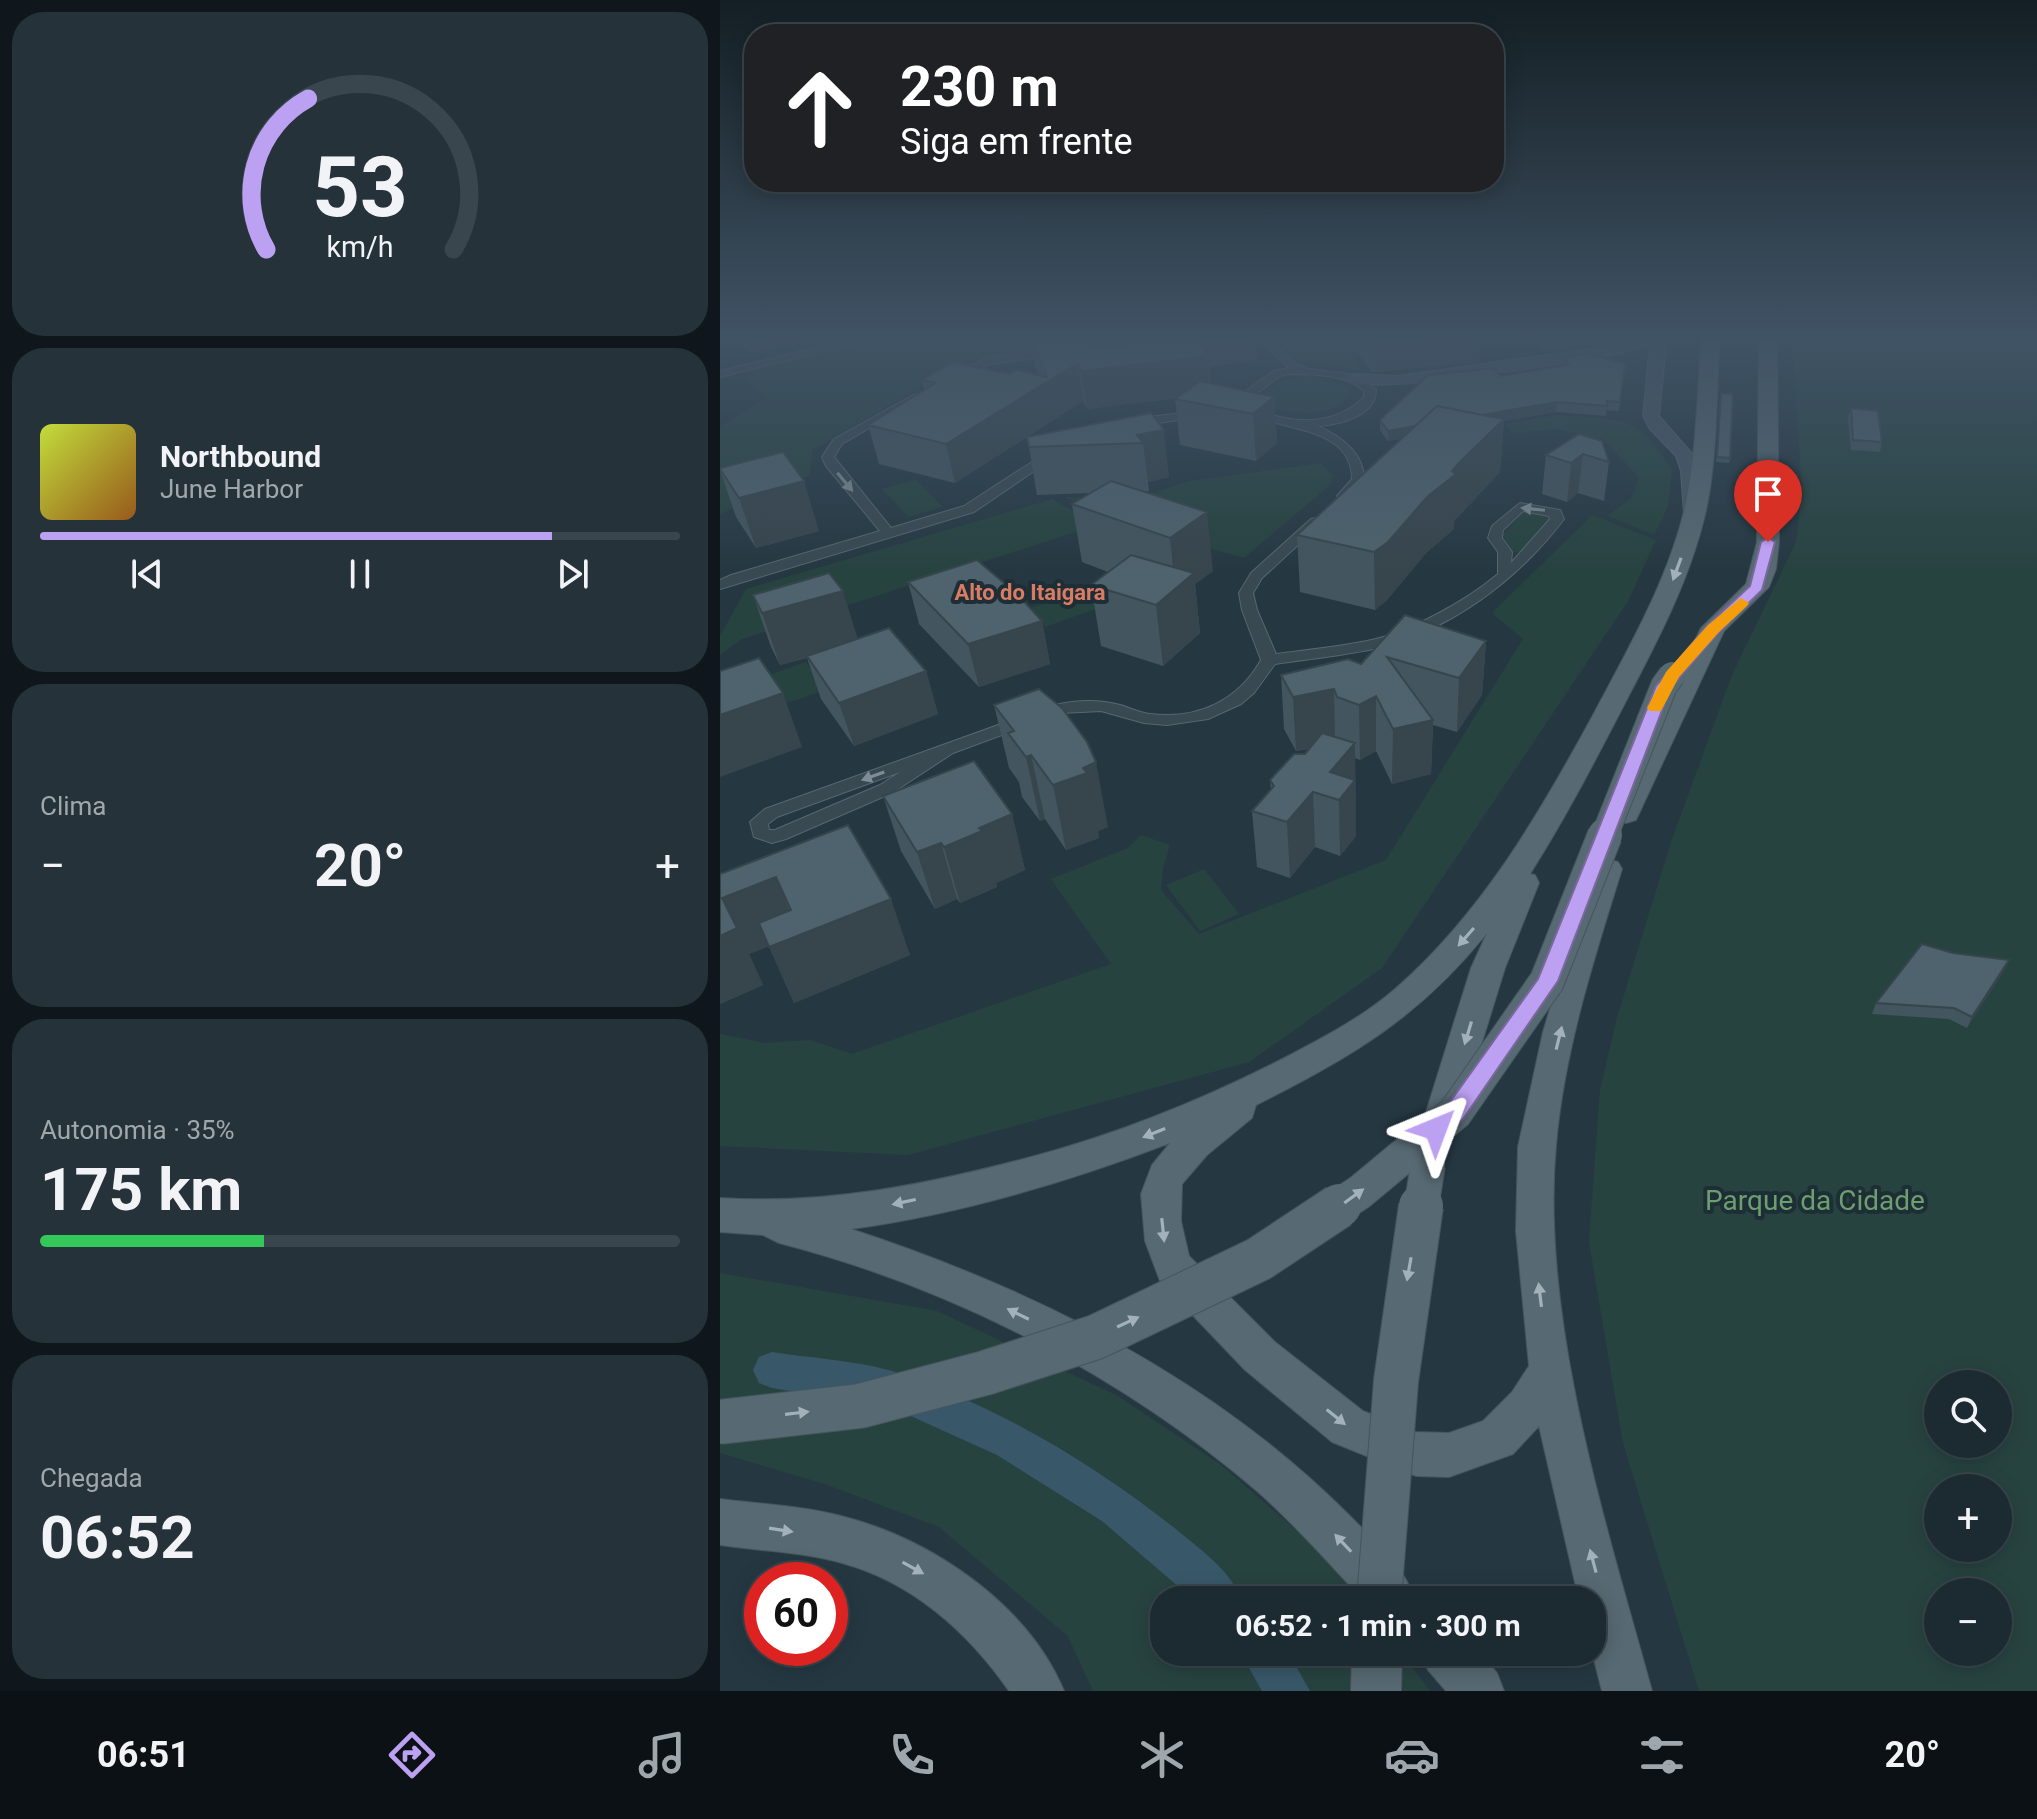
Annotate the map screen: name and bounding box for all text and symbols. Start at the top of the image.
text: 230 m [900,54,1059,120]
icon: ahead [768,56,872,160]
text: Siga em frente [900,121,1133,163]
text: 53 [312,138,408,235]
text: km/h [326,230,394,264]
text: Northbound [160,439,321,474]
pin [1734,460,1802,542]
one-way arrow [836,472,853,492]
icon: arrive [1746,472,1790,516]
text: June Harbor [160,474,303,504]
one-way arrow [1520,502,1545,515]
icon: previous [125,552,169,596]
icon: pause [338,552,382,596]
icon: next [551,552,595,596]
one-way arrow [1670,557,1683,581]
district label: Alto do Itaigara [954,580,1106,605]
one-way arrow [861,770,885,783]
text: Clima [40,791,107,821]
text: 20° [314,830,406,901]
text: − [40,840,65,892]
text: + [655,840,680,892]
one-way arrow [1458,927,1475,947]
one-way arrow [1461,1022,1474,1046]
one-way arrow [1553,1025,1566,1050]
position arrow [1394,1087,1478,1171]
text: Autonomia · 35% [40,1115,235,1145]
one-way arrow [1142,1127,1166,1140]
text: 175 km [40,1154,242,1225]
park label: Parque da Cidade [1705,1184,1925,1217]
one-way arrow [1344,1189,1365,1204]
one-way arrow [892,1197,917,1209]
one-way arrow [1156,1218,1169,1243]
one-way arrow [1403,1257,1415,1282]
one-way arrow [1533,1282,1546,1307]
one-way arrow [1007,1307,1030,1321]
one-way arrow [1116,1315,1140,1329]
map controls [1924,1370,2012,1666]
button: search [1924,1370,2012,1458]
one-way arrow [785,1406,810,1419]
one-way arrow [1326,1408,1346,1425]
text: Chegada [40,1463,143,1493]
button: + [1924,1474,2012,1562]
text: 06:52 [40,1502,195,1573]
one-way arrow [768,1524,793,1537]
one-way arrow [1334,1534,1352,1553]
one-way arrow [1587,1549,1599,1574]
one-way arrow [902,1560,924,1574]
speed limit sign: 60 [744,1562,848,1666]
button: − [1924,1578,2012,1666]
text: 06:52 · 1 min · 300 m [1235,1608,1521,1643]
icon: directions [384,1727,440,1783]
icon: music [634,1727,690,1783]
icon: phone [884,1727,940,1783]
icon: climate [1134,1727,1190,1783]
icon: car [1384,1727,1440,1783]
icon: filters [1634,1727,1690,1783]
text: 06:51 [97,1734,190,1776]
text: 20° [1885,1734,1940,1776]

